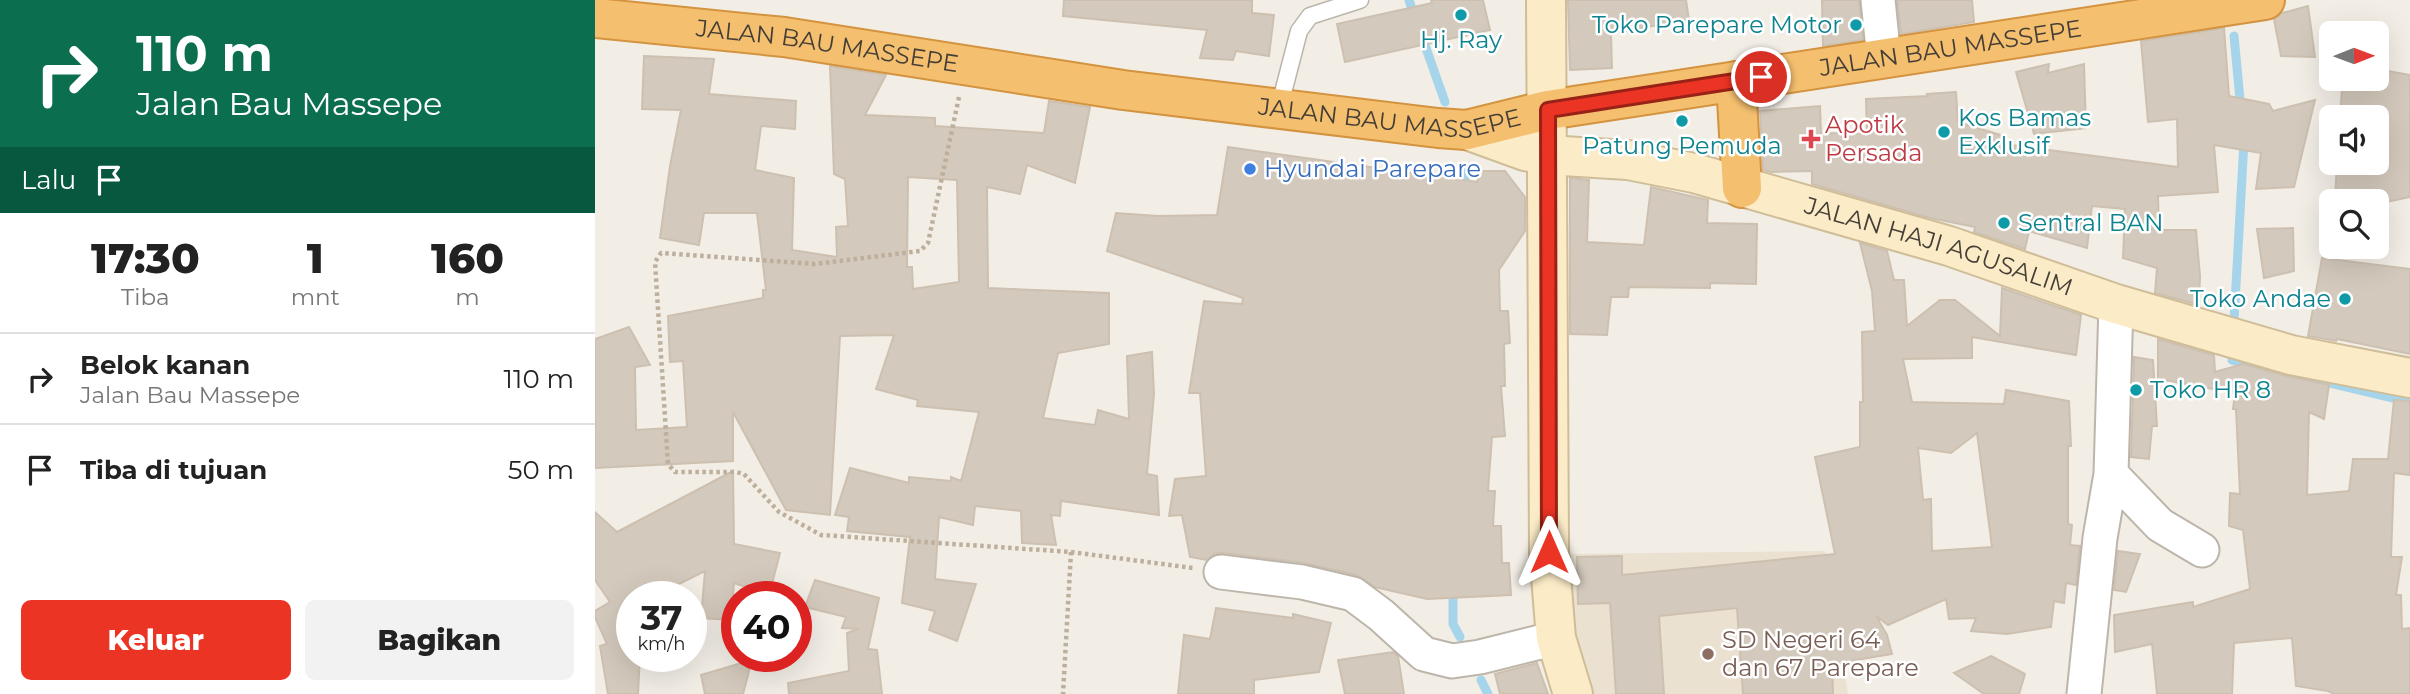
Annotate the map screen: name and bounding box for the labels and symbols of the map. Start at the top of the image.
marker: Hj. Ray [1453,7,1469,23]
place label: Toko Parepare Motor [1592,10,1842,39]
street label: JALAN BAU MASSEPE [694,13,961,78]
street label: JALAN BAU MASSEPE [1816,13,2084,82]
marker: Toko Parepare Motor [1848,17,1864,33]
north arrow [2319,21,2389,91]
place label: Hj. Ray [1420,25,1502,54]
pin [1731,47,1791,107]
street label: JALAN BAU MASSEPE [1256,91,1524,144]
place label: Kos Bamas Exklusif [1958,103,2091,160]
place label: Apotik Persada [1825,110,1922,167]
marker: Patung Pemuda [1674,113,1690,129]
marker: Kos Bamas Exklusif [1936,124,1952,140]
place label: Patung Pemuda [1582,131,1782,160]
marker: Apotik Persada [1803,131,1819,147]
place label: Hyundai Parepare [1264,154,1481,183]
marker: Hyundai Parepare [1242,161,1258,177]
street label: JALAN HAJI AGUSALIM [1800,190,2077,302]
place label: Sentral BAN [2018,208,2164,237]
marker: Sentral BAN [1996,215,2012,231]
place label: Toko Andae [2190,284,2331,313]
marker: Toko Andae [2337,291,2353,307]
place label: Toko HR 8 [2150,375,2271,404]
marker: Toko HR 8 [2128,382,2144,398]
position arrow [1512,515,1586,589]
speed limit sign: 40 [721,581,812,672]
place label: SD Negeri 64 dan 67 Parepare [1722,625,1919,682]
marker: SD Negeri 64 dan 67 Parepare [1700,646,1716,662]

